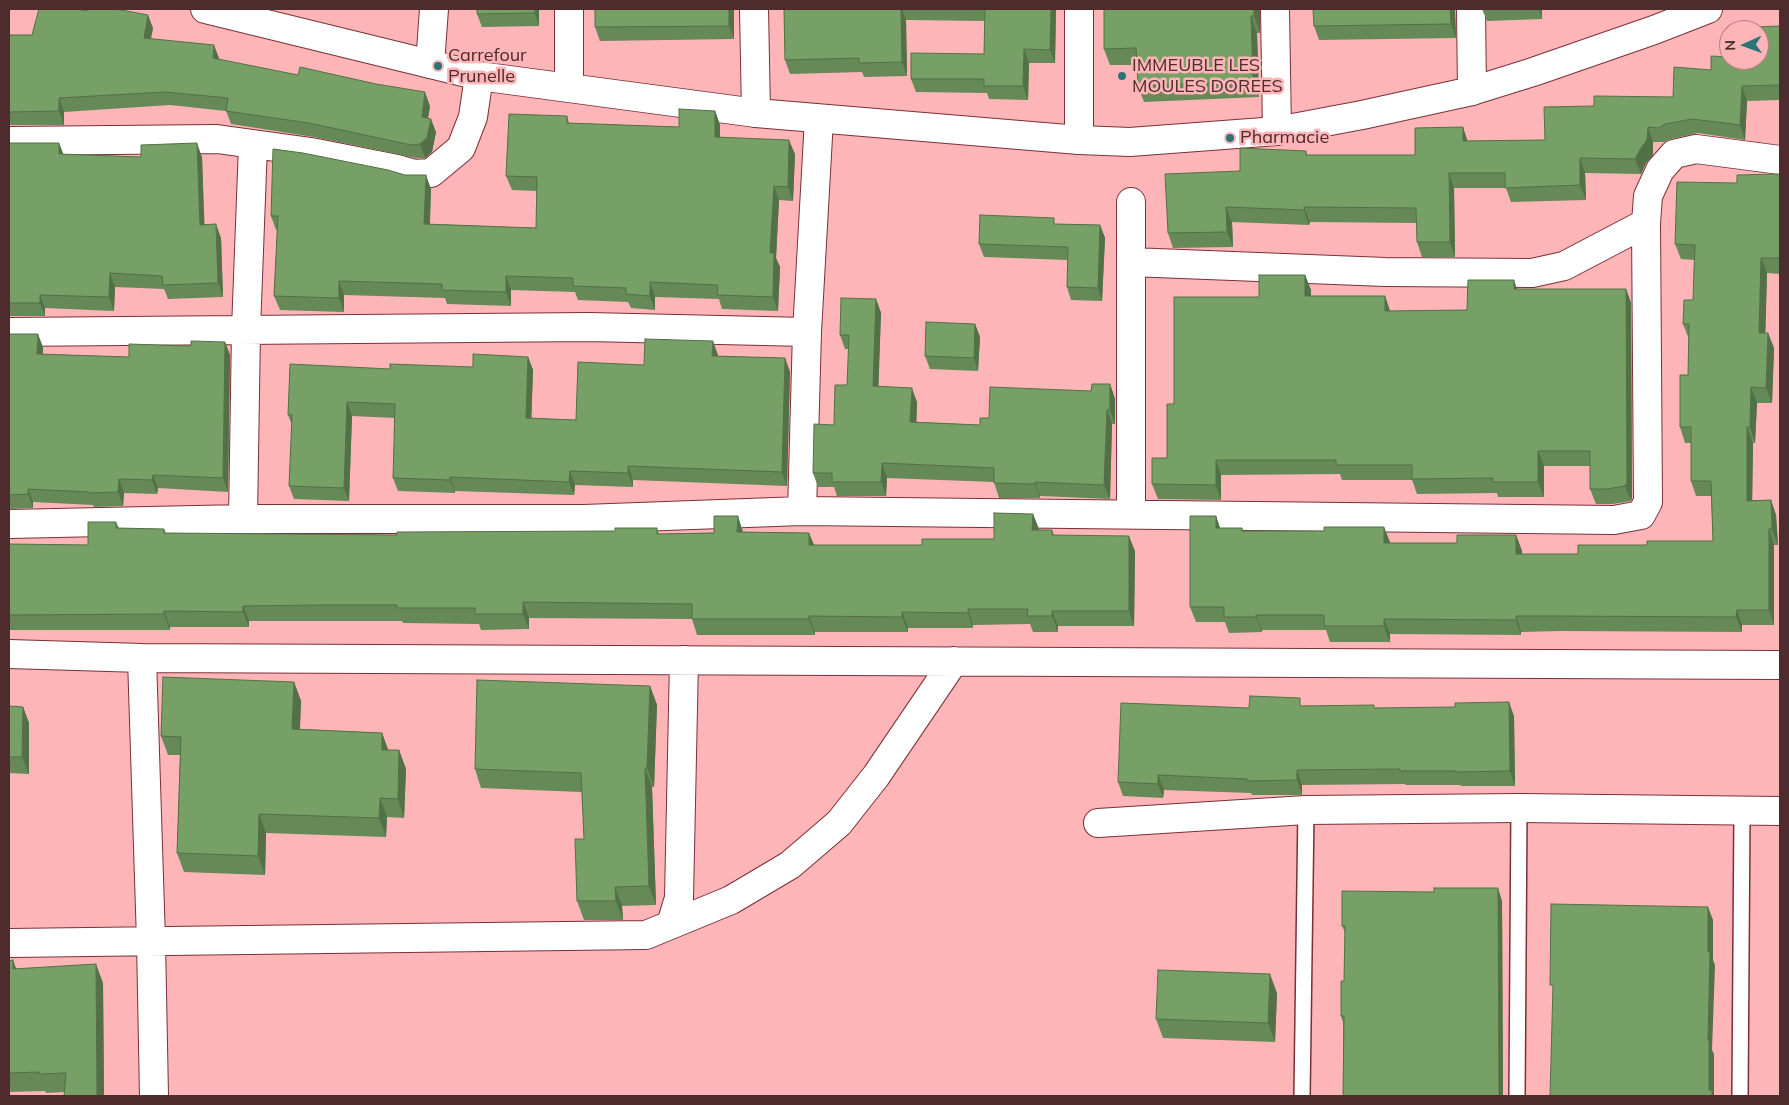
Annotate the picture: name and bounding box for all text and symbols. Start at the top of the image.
north arrow [1719,20,1769,70]
text: N [1721,40,1739,51]
place label: Carrefour Prunelle [448,45,527,88]
place label: IMMEUBLE LES MOULES DOREES [1132,55,1283,98]
marker: Carrefour Prunelle [432,60,444,72]
marker: IMMEUBLE LES MOULES DOREES [1116,70,1128,82]
place label: Pharmacie [1240,127,1329,149]
marker: Pharmacie [1224,132,1236,144]

